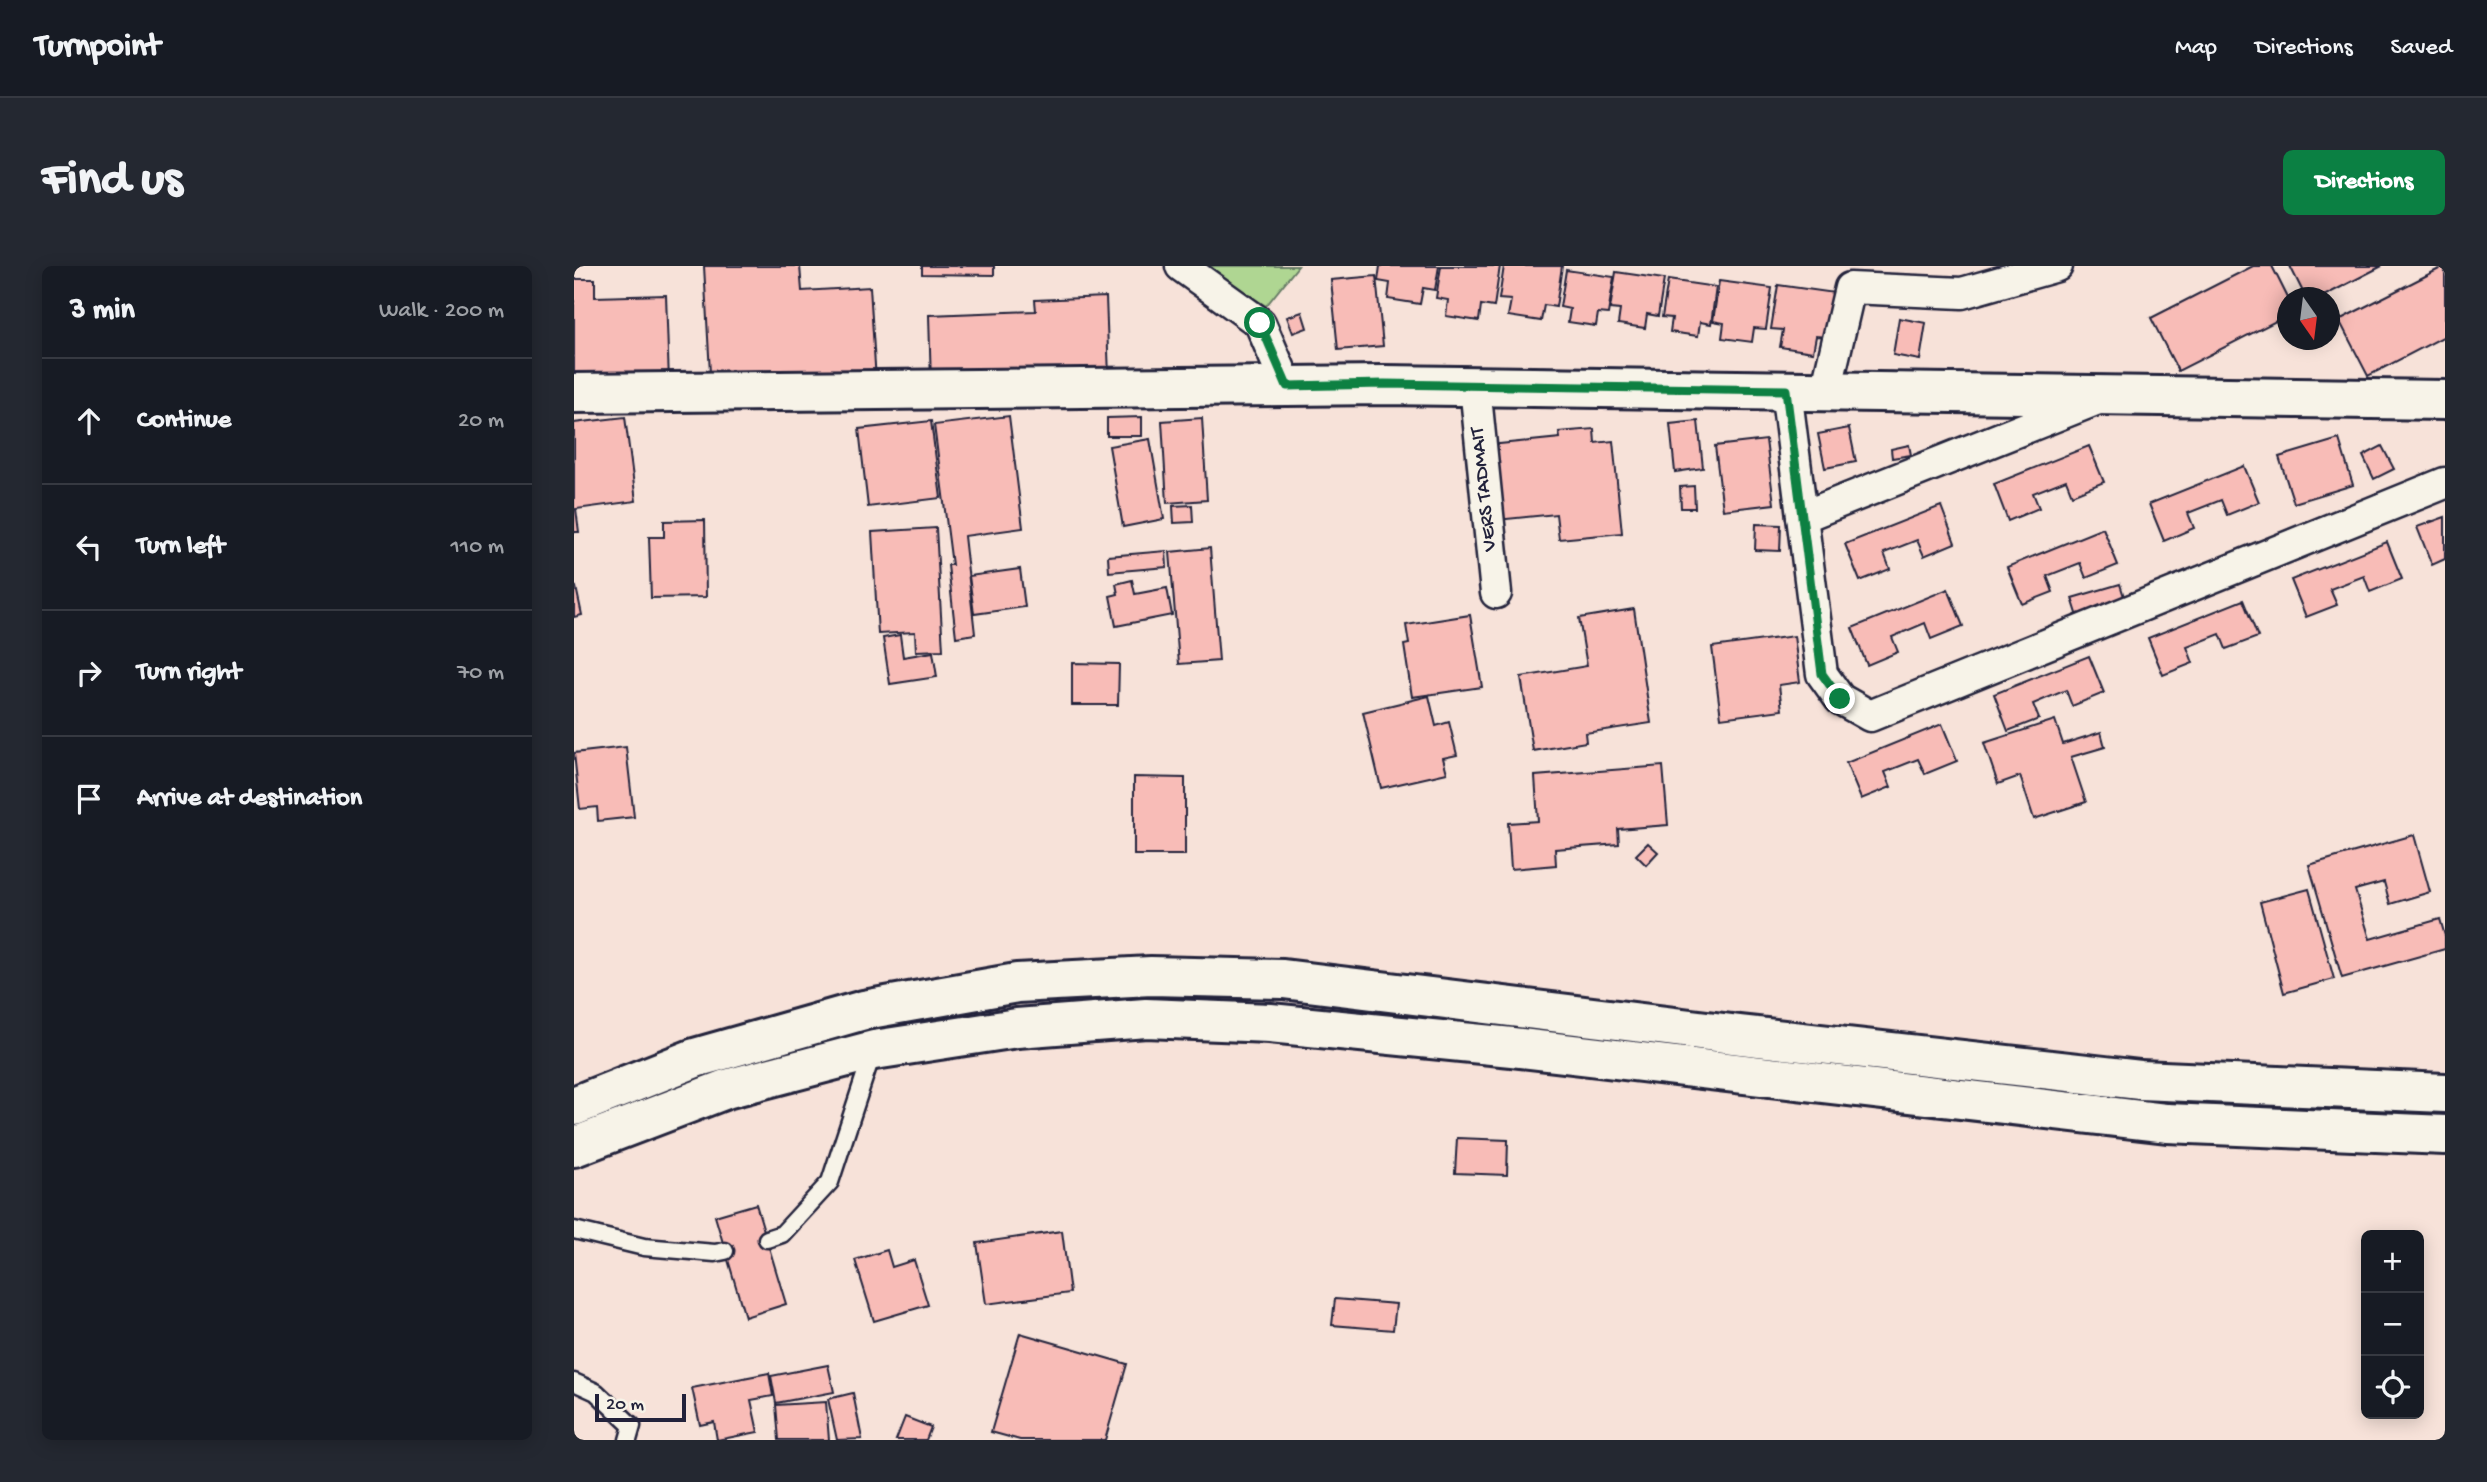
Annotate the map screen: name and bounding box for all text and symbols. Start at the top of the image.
text: Turnpoint [35,29,160,67]
text: Map [2175,34,2217,63]
text: Directions [2255,34,2353,63]
text: Saved [2391,34,2452,63]
button: Directions [2283,150,2445,215]
text: Find us [42,153,182,211]
north arrow [2277,287,2340,350]
text: 3 min [70,294,135,329]
text: Walk · 200 m [379,298,504,325]
route start [1244,307,1275,338]
icon: ahead [70,402,108,440]
text: Continue [137,406,231,437]
text: 20 m [458,408,504,435]
street label: VERS TADMAIT [1466,425,1504,553]
icon: left [70,528,108,566]
text: Turn left [137,532,225,563]
text: 110 m [451,534,504,561]
icon: right [70,654,108,692]
text: Turn right [137,658,241,689]
text: 70 m [457,660,504,687]
route end [1824,683,1855,714]
icon: arrive [70,780,108,818]
text: Arrive at destination [137,784,362,815]
map controls [2361,1230,2424,1419]
button: + [2361,1230,2424,1293]
button: − [2361,1293,2424,1356]
button: locate [2361,1356,2424,1419]
scale bar [595,1391,686,1423]
text: 20 m [606,1394,644,1417]

